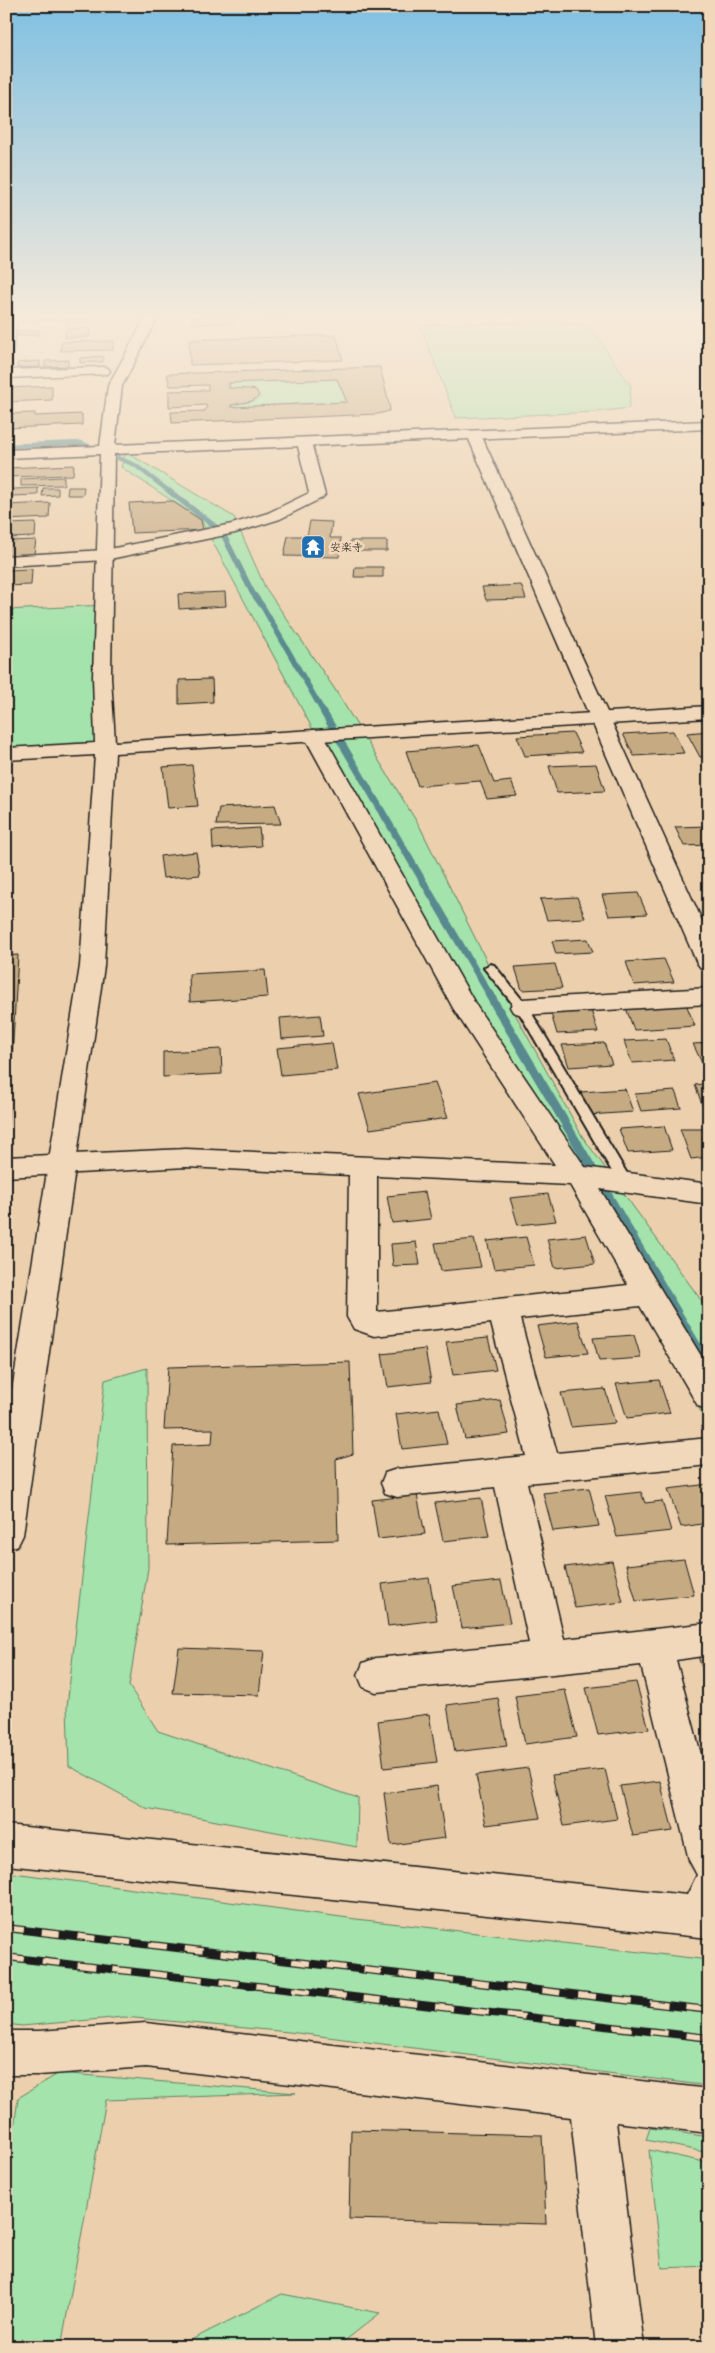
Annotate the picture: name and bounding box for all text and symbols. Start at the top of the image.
temple icon: 安楽寺 [300,534,326,560]
place label: 安楽寺 [330,538,363,555]

